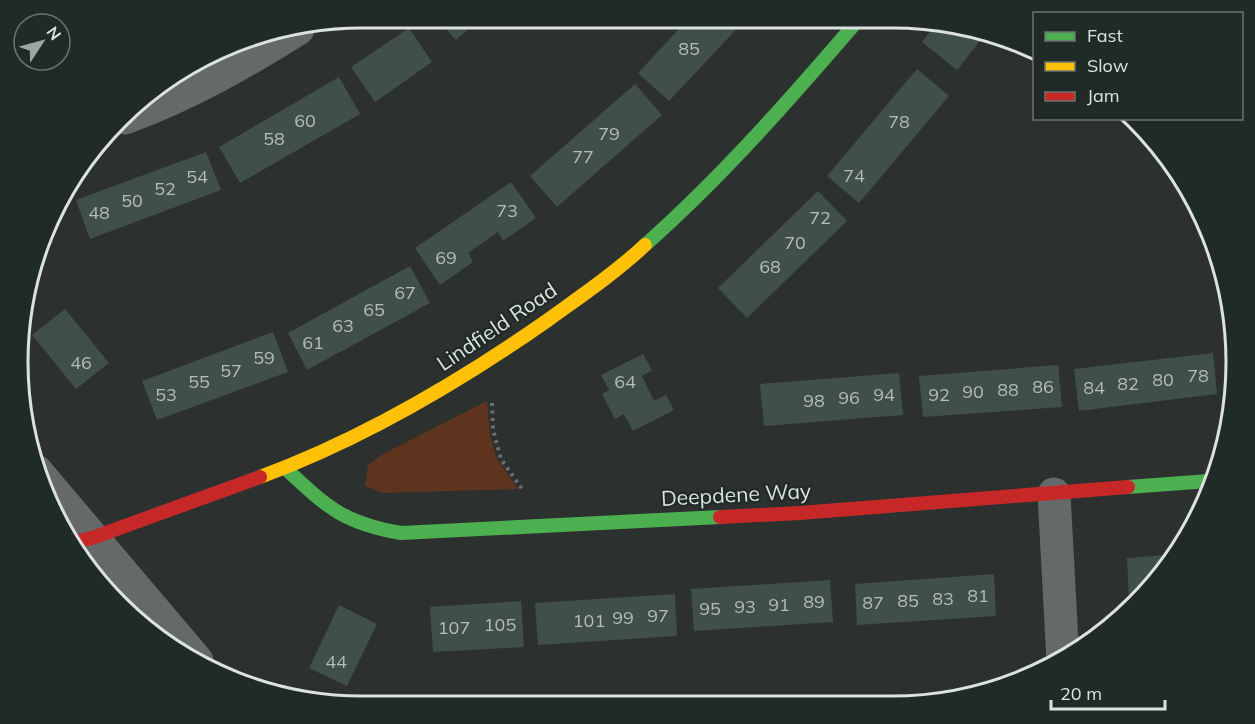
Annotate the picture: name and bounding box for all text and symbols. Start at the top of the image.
north arrow [12,12,72,72]
legend [1033,12,1243,120]
text: N [42,22,66,44]
text: Fast [1087,24,1123,47]
house number: 85 [678,37,700,60]
text: Slow [1087,54,1129,77]
text: Jam [1087,84,1120,107]
house number: 60 [294,109,316,132]
house number: 78 [888,110,910,133]
house number: 79 [598,122,620,145]
house number: 58 [263,127,285,150]
house number: 77 [572,145,594,168]
house number: 74 [843,164,865,187]
house number: 54 [186,165,208,188]
house number: 52 [154,177,176,200]
house number: 50 [121,189,143,212]
house number: 73 [496,199,518,222]
house number: 48 [88,201,110,224]
house number: 72 [809,206,831,229]
house number: 70 [784,231,806,254]
house number: 69 [435,246,457,269]
house number: 68 [759,255,781,278]
street label: Lindfield Road [431,276,561,376]
house number: 67 [394,281,416,304]
house number: 65 [363,298,385,321]
house number: 63 [332,314,354,337]
house number: 61 [302,331,324,354]
house number: 59 [253,346,275,369]
house number: 46 [70,351,92,374]
house number: 57 [220,359,242,382]
house number: 78 [1187,364,1209,387]
house number: 80 [1152,368,1174,391]
house number: 55 [188,370,210,393]
house number: 64 [614,370,636,393]
house number: 82 [1117,372,1139,395]
house number: 86 [1032,375,1054,398]
house number: 84 [1083,376,1105,399]
house number: 88 [997,378,1019,401]
house number: 90 [962,380,984,403]
house number: 53 [155,383,177,406]
house number: 94 [873,383,895,406]
house number: 92 [928,383,950,406]
house number: 96 [838,386,860,409]
house number: 98 [803,389,825,412]
street label: Deepdene Way [660,477,812,511]
house number: 81 [967,584,989,607]
house number: 83 [932,587,954,610]
house number: 85 [897,589,919,612]
house number: 89 [803,590,825,613]
house number: 87 [862,591,884,614]
house number: 91 [768,593,790,616]
house number: 93 [734,595,756,618]
house number: 95 [699,597,721,620]
house number: 97 [647,604,669,627]
house number: 99 [612,606,634,629]
house number: 101 [573,609,605,632]
house number: 105 [484,613,516,636]
house number: 107 [438,616,470,639]
house number: 44 [325,650,347,673]
scale bar [1051,673,1165,711]
text: 20 m [1060,682,1102,705]

